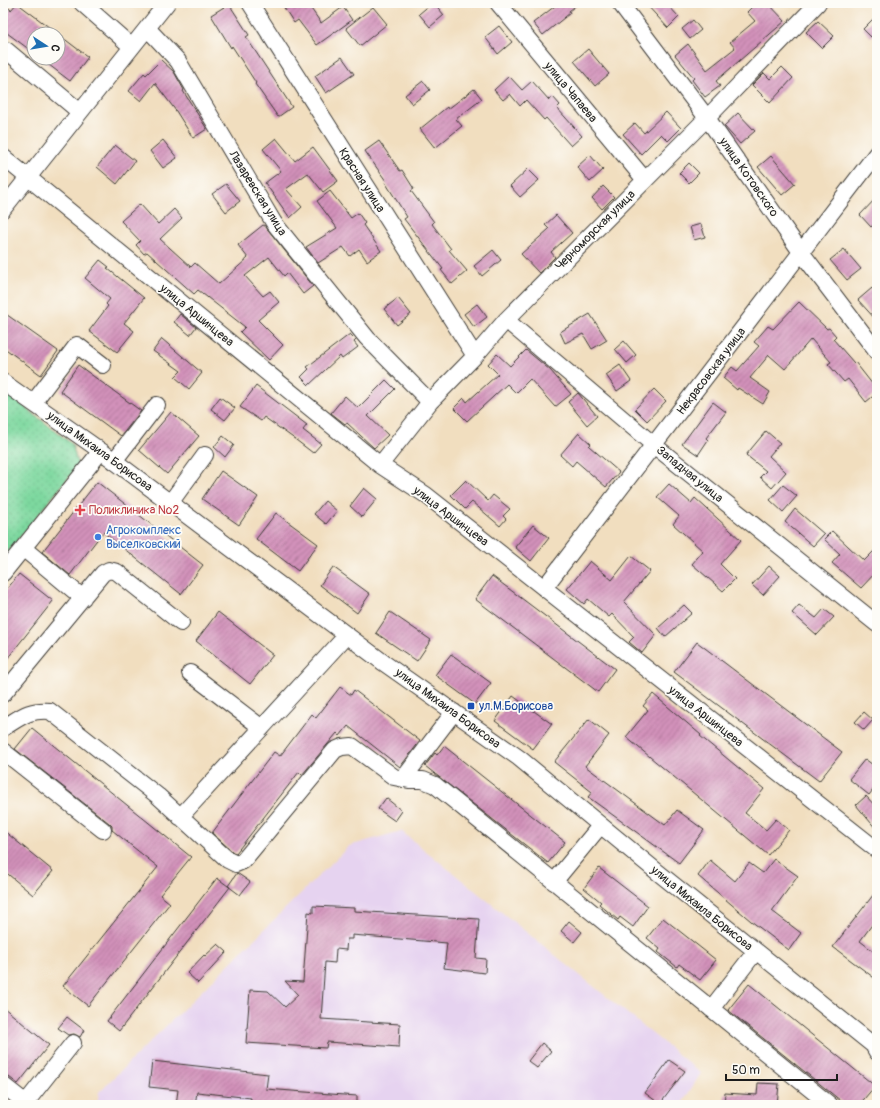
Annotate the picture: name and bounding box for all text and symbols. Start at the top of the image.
north arrow [26,26,66,66]
text: С [48,43,62,53]
street label: улица Чапаева [540,58,601,126]
street label: улица Котовского [715,134,782,220]
street label: Красная улица [335,145,388,216]
street label: Лазаревская улица [225,147,290,239]
street label: Черноморская улица [552,187,639,274]
street label: улица Аршинцева [156,280,237,350]
street label: Некрасовская улица [674,324,749,418]
street label: улица Михаила Борисова [43,408,156,495]
street label: Западная улица [653,443,726,506]
street label: улица Аршинцева [409,483,492,550]
place label: Поликлиника №2 [89,503,179,518]
marker: Поликлиника №2 [74,504,86,516]
place label: Агрокомплекс Выселковский [106,523,181,552]
marker: Агрокомплекс Выселковский [93,532,103,542]
street label: улица Михаила Борисова [391,665,504,752]
street label: улица Аршинцева [665,682,746,750]
place label: ул.М.Борисова [478,699,553,714]
marker: ул.М.Борисова [466,701,476,711]
street label: улица Михаила Борисова [647,862,756,954]
scale bar [726,1056,837,1082]
text: 50 m [732,1063,760,1078]

